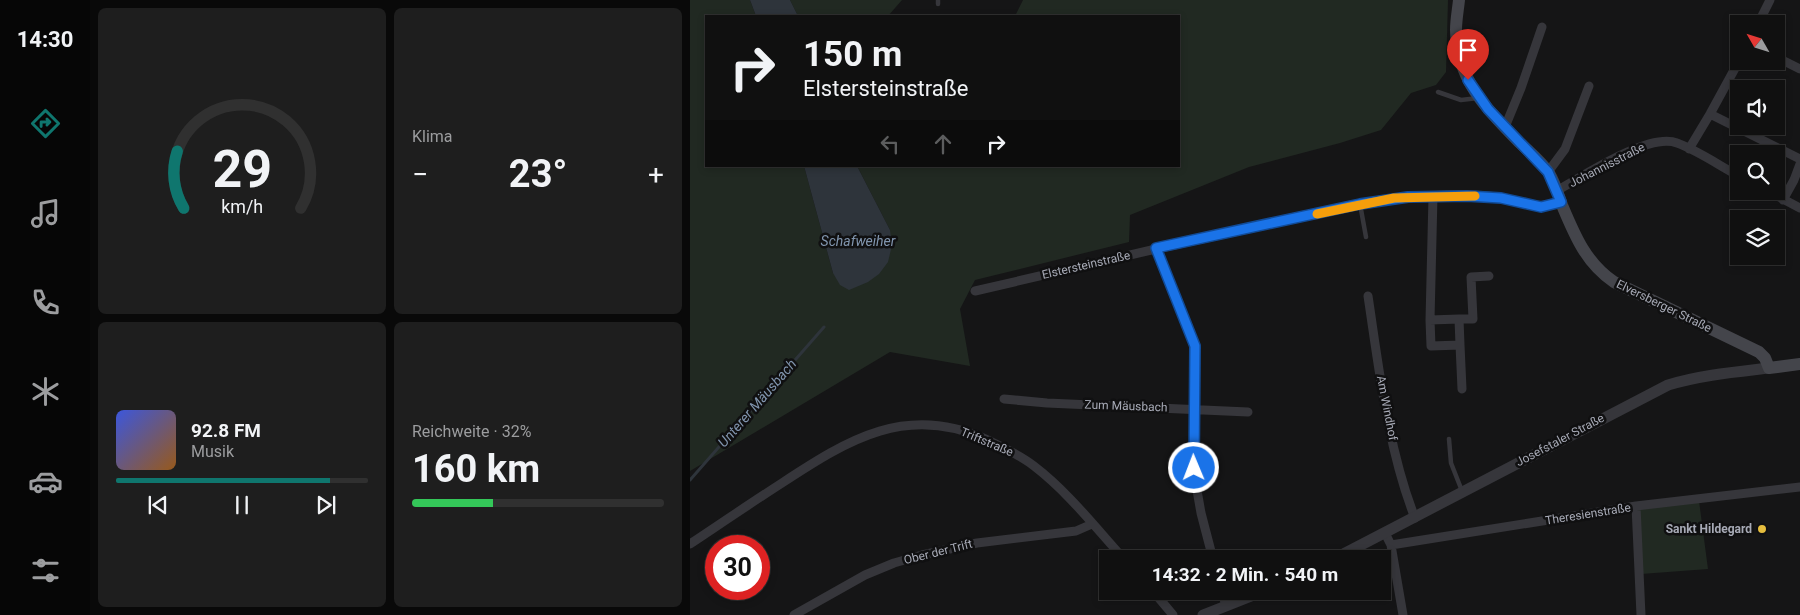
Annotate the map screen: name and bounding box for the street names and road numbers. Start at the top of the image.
street label: Johannisstraße [1567,140,1647,190]
street label: Elstersteinstraße [1040,248,1132,282]
street label: Elversberger Straße [1614,277,1714,335]
street label: Am Windhof [1374,374,1400,442]
street label: Zum Mäusbach [1084,398,1168,414]
street label: Josefstaler Straße [1513,411,1607,469]
street label: Triftstraße [959,425,1015,459]
street label: Theresienstraße [1544,500,1632,528]
street label: Ober der Trift [902,537,974,567]

